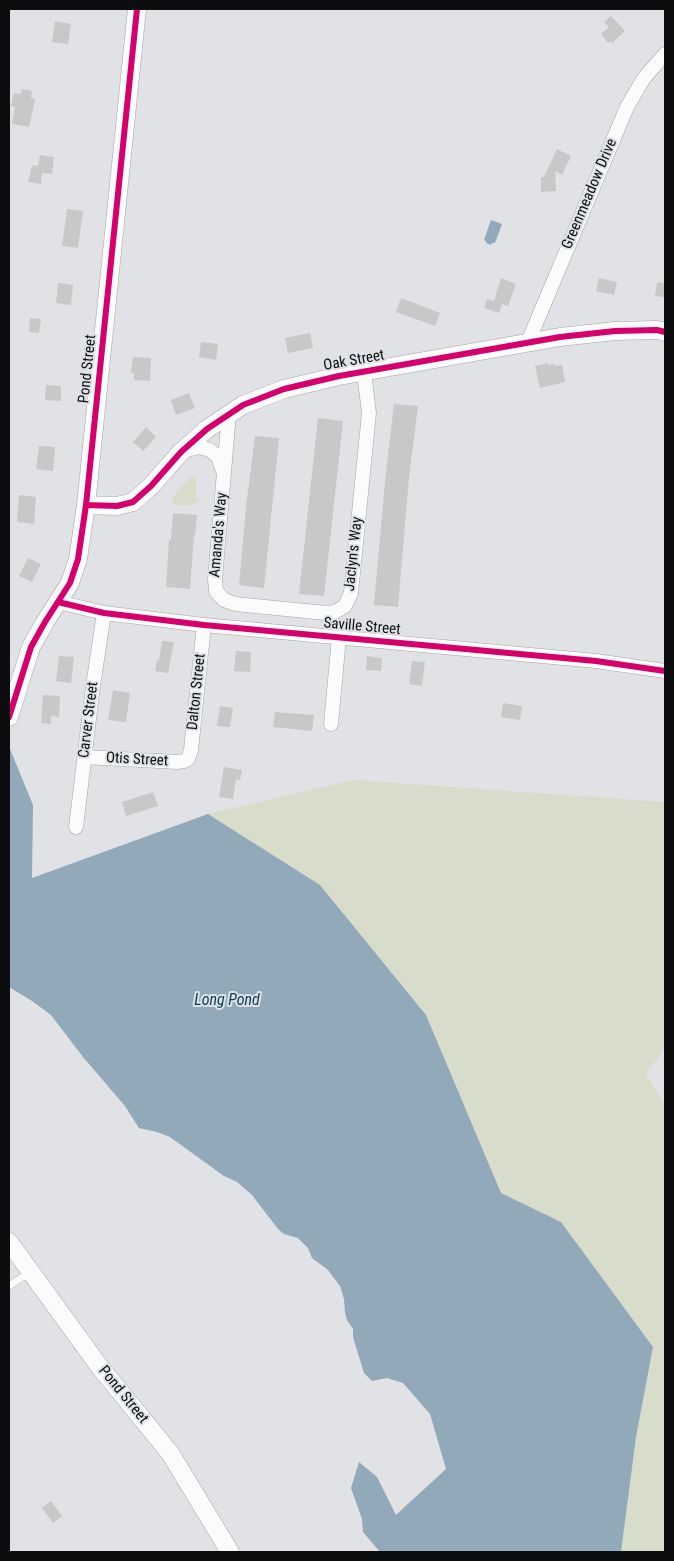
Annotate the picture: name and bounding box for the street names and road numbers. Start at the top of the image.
street label: Greenmeadow Drive [559,136,621,252]
street label: Pond Street [75,334,101,404]
street label: Oak Street [322,347,386,375]
street label: Amanda's Way [206,492,232,578]
street label: Jaclyn's Way [341,516,367,592]
street label: Saville Street [323,615,401,639]
street label: Dalton Street [184,653,210,731]
street label: Carver Street [75,681,103,759]
street label: Otis Street [105,749,169,771]
street label: Pond Street [94,1363,152,1427]

